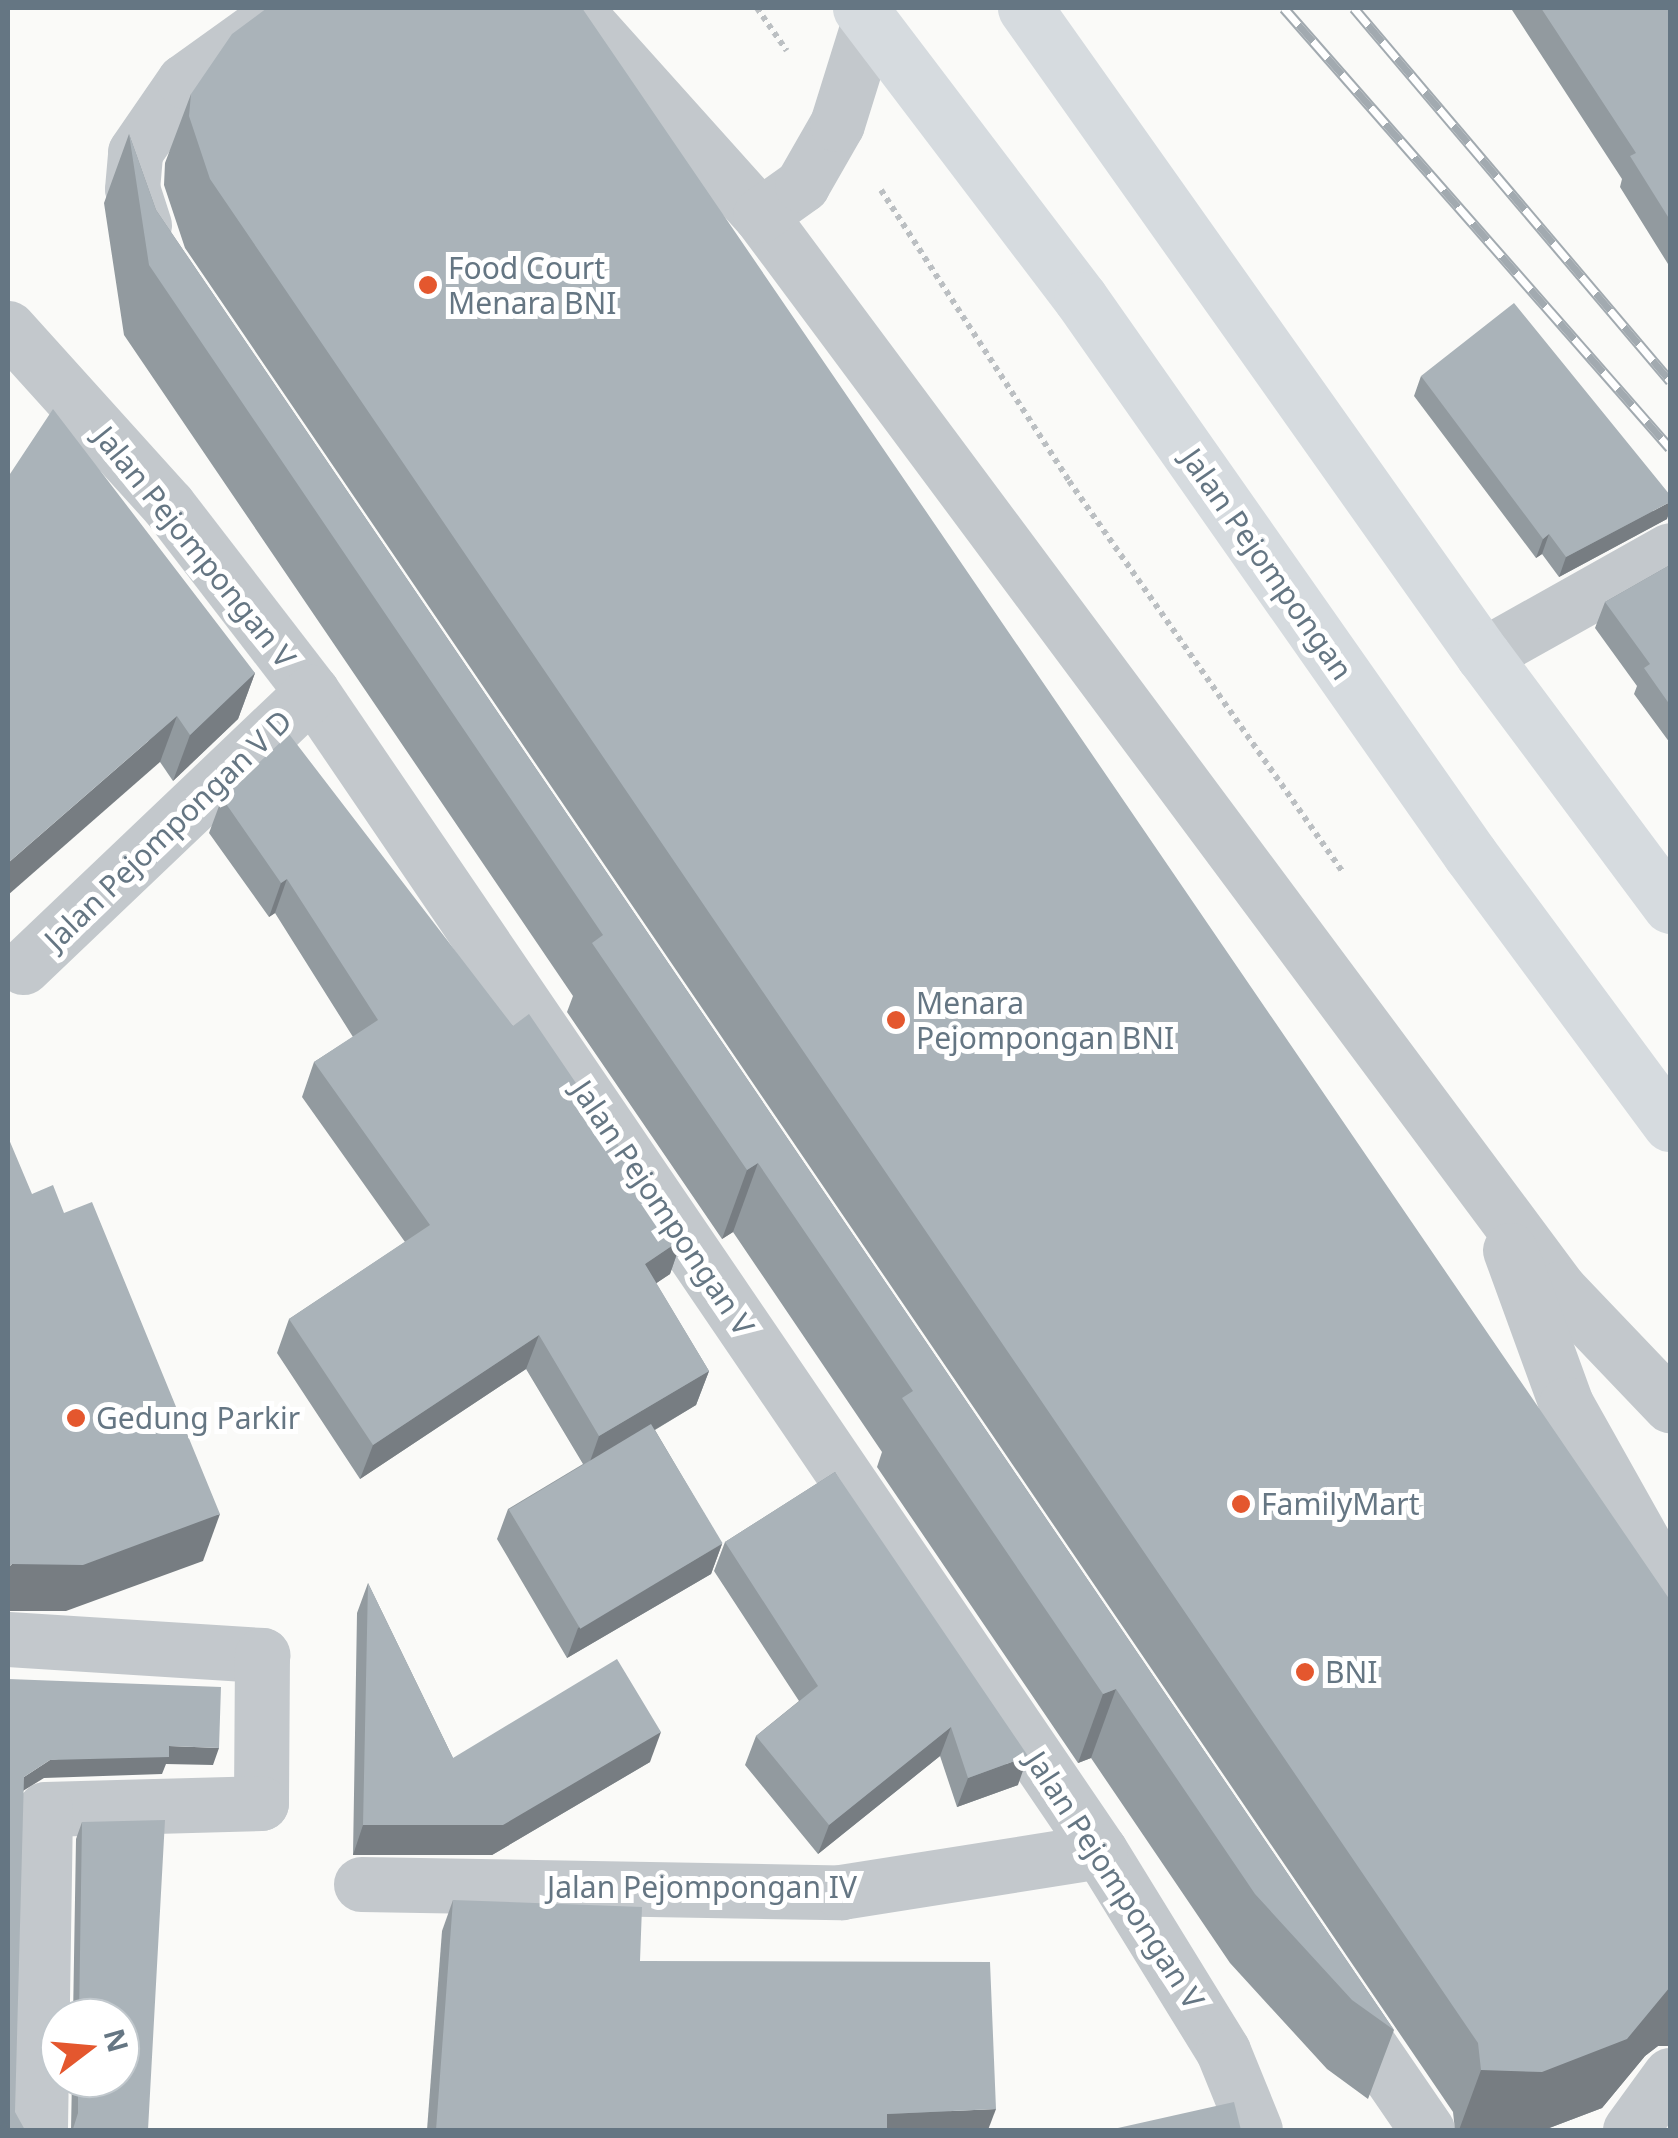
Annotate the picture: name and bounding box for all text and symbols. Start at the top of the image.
place label: Food Court Menara BNI [448,250,616,320]
marker: Food Court Menara BNI [417,274,439,296]
street label: Jalan Pejompongan V [87,419,303,675]
street label: Jalan Pejompongan [1174,441,1360,687]
street label: Jalan Pejompongan V D [37,703,299,957]
place label: Menara Pejompongan BNI [916,985,1174,1056]
marker: Menara Pejompongan BNI [885,1009,907,1031]
street label: Jalan Pejompongan V [564,1074,762,1342]
place label: Gedung Parkir [96,1400,300,1436]
marker: Gedung Parkir [65,1407,87,1429]
place label: FamilyMart [1261,1486,1419,1522]
marker: FamilyMart [1230,1493,1252,1515]
place label: BNI [1325,1654,1377,1690]
marker: BNI [1294,1661,1316,1683]
street label: Jalan Pejompongan V [1018,1745,1212,2015]
street label: Jalan Pejompongan IV [547,1869,857,1905]
north arrow [40,1998,140,2098]
text: N [96,2024,138,2056]

